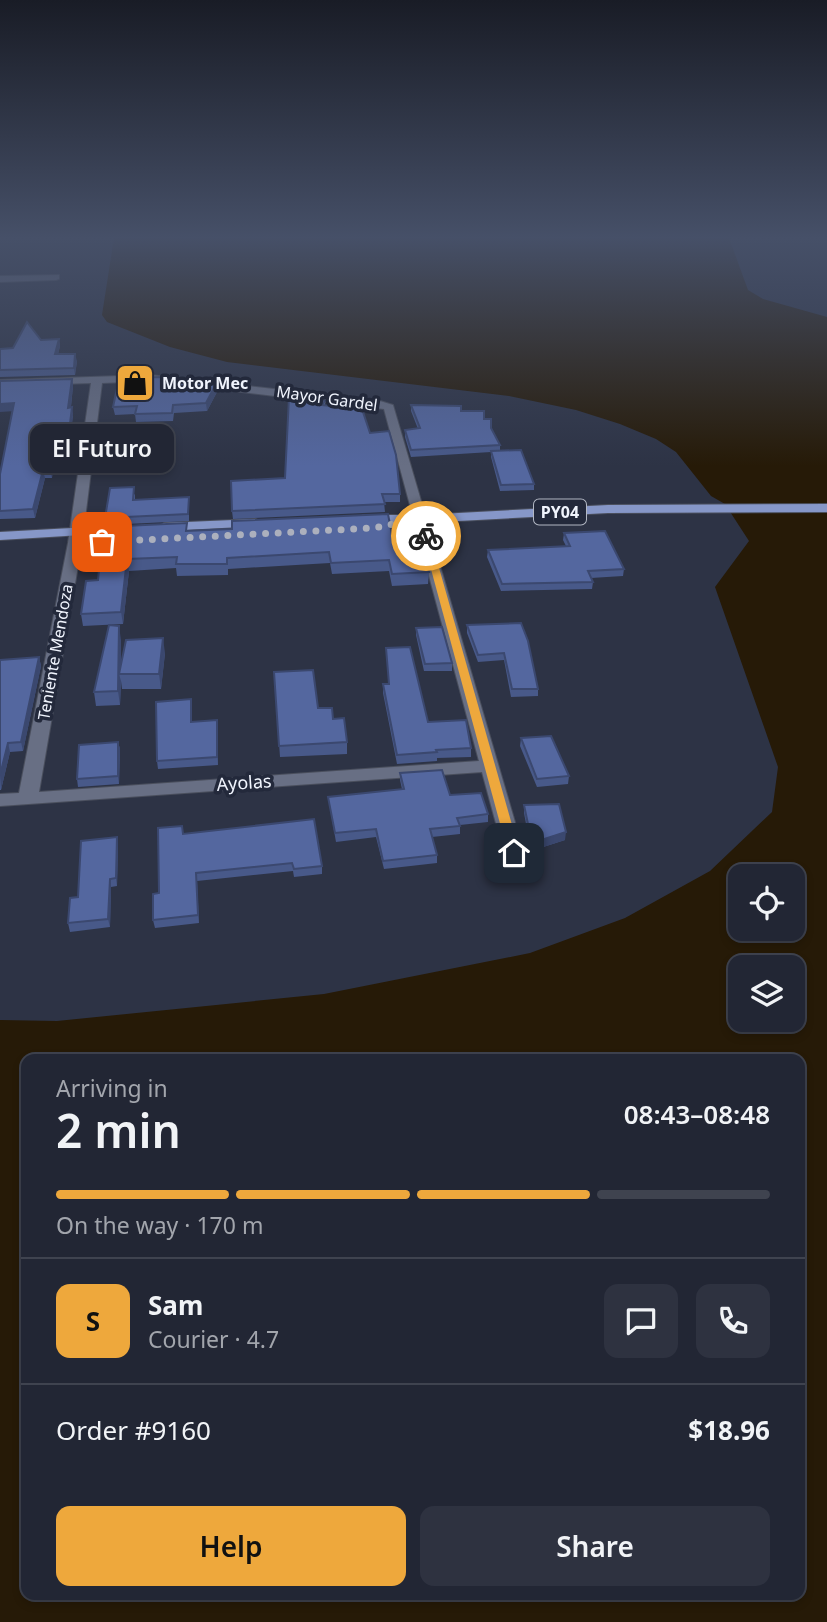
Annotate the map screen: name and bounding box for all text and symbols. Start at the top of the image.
shop icon: Motor Mec [114,362,156,404]
place label: Motor Mec [162,372,248,394]
street label: Mayor Gardel [275,380,379,416]
callout: El Futuro [30,423,174,472]
text: El Futuro [52,432,152,464]
road number: PY04 [534,499,586,524]
courier [391,501,461,571]
pin [72,512,132,572]
icon: bike [407,517,445,555]
icon: bag [83,523,121,561]
street label: Teniente Mendoza [32,582,78,722]
street label: Ayolas [216,768,272,796]
pin [484,823,544,883]
icon: home [495,834,533,872]
map controls [728,864,805,1032]
button: locate [728,864,805,941]
button: layers [728,955,805,1032]
text: Arriving in [56,1072,168,1104]
text: 08:43–08:48 [624,1096,770,1132]
text: 2 min [56,1099,181,1161]
text: On the way · 170 m [56,1209,263,1241]
button: chat [604,1284,678,1358]
button: phone [696,1284,770,1358]
text: Sam [148,1287,203,1323]
text: S [86,1303,100,1339]
text: Courier · 4.7 [148,1323,279,1355]
text: Order #9160 [56,1412,211,1448]
text: $18.96 [688,1412,770,1448]
button: Help [56,1506,406,1586]
button: Share [420,1506,770,1586]

